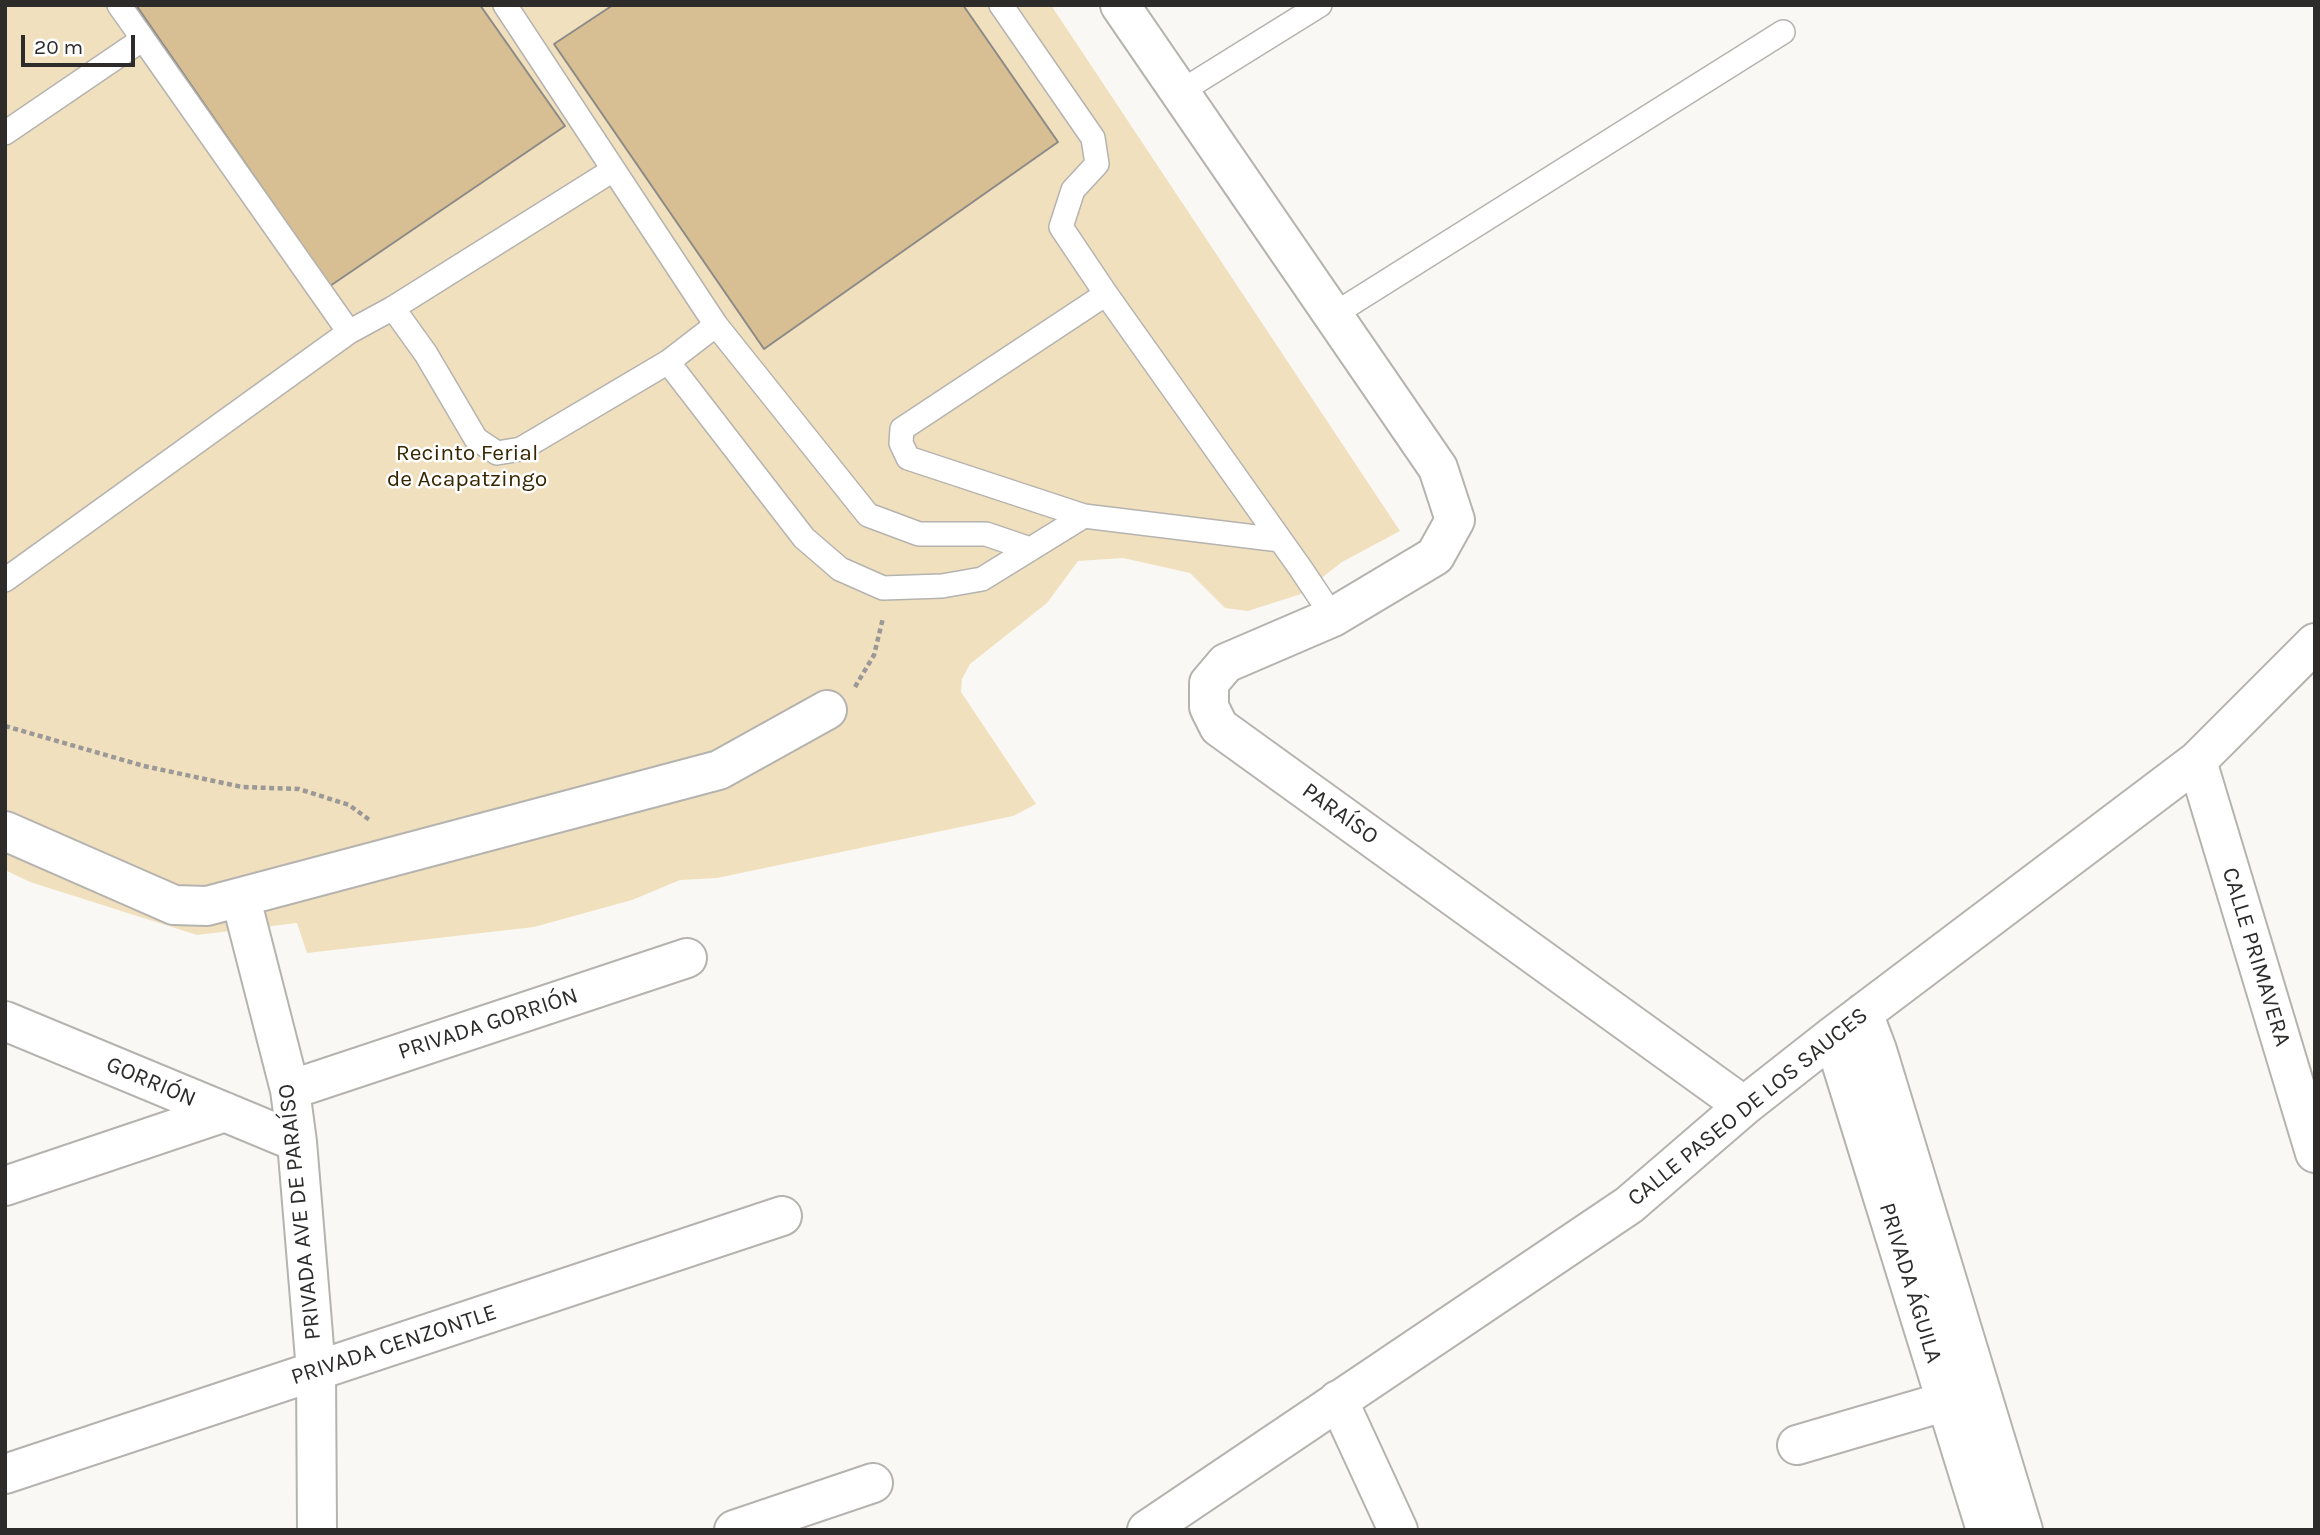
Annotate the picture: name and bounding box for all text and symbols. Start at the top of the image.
scale bar [24,21,138,65]
text: 20 m [34,35,83,59]
park label: Recinto Ferial de Acapatzingo [387,439,547,493]
street label: PARAÍSO [1296,777,1384,851]
street label: CALLE PRIMAVERA [2216,864,2296,1050]
street label: PRIVADA GORRIÓN [395,982,581,1066]
street label: CALLE PASEO DE LOS SAUCES [1622,1002,1874,1212]
street label: GORRIÓN [102,1051,200,1113]
street label: PRIVADA AVE DE PARAÍSO [273,1082,327,1342]
street label: PRIVADA ÁGUILA [1873,1200,1947,1366]
street label: PRIVADA CENZONTLE [288,1299,500,1391]

